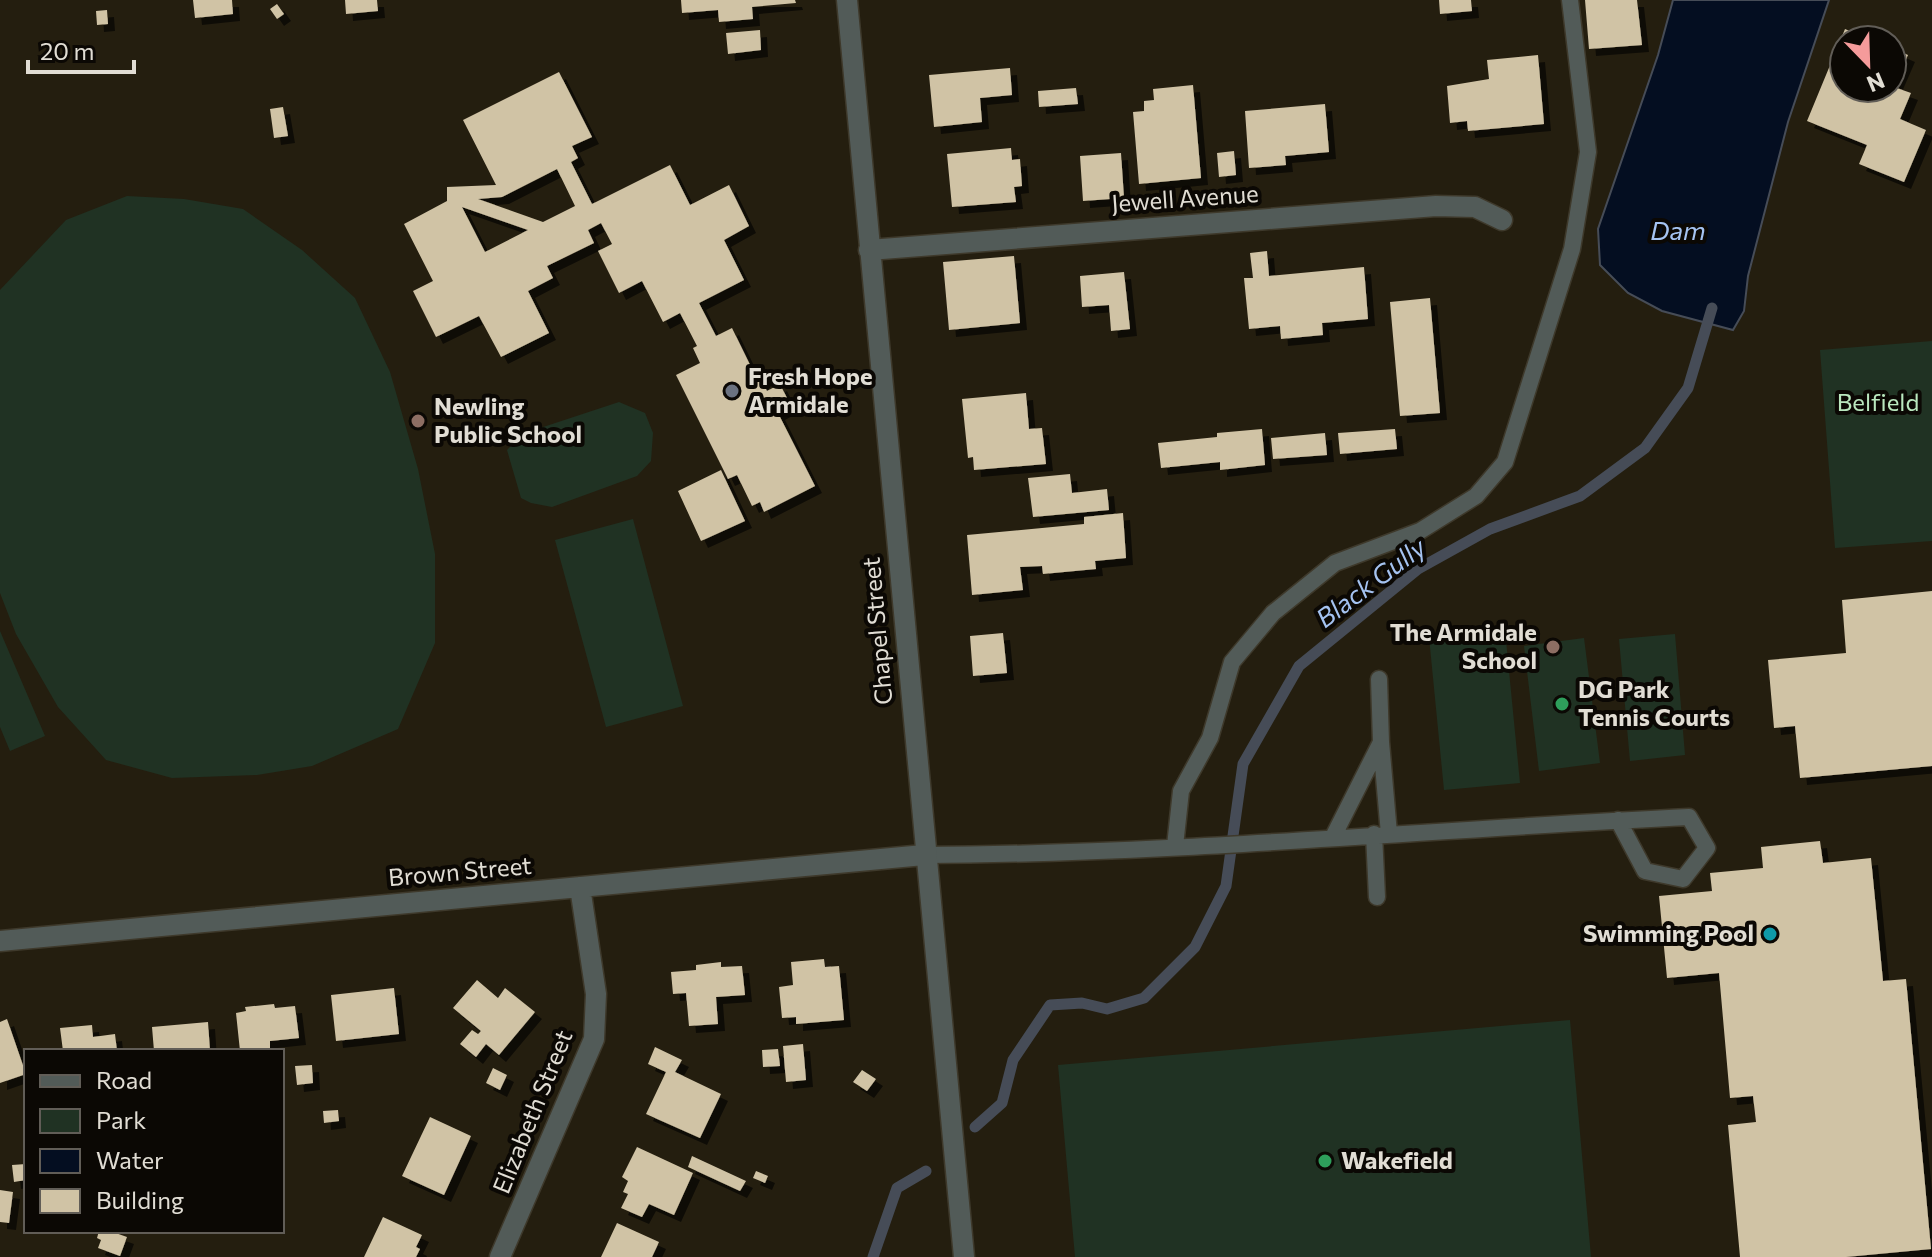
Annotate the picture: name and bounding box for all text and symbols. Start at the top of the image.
scale bar [28,24,134,74]
north arrow [1828,24,1908,104]
text: 20 m [40,36,94,65]
text: N [1863,67,1889,99]
street label: Jewell Avenue [1110,178,1260,217]
water label: Dam [1650,214,1706,245]
place label: Fresh Hope Armidale [748,361,873,418]
marker: Fresh Hope Armidale [723,382,741,400]
park label: Belfield [1837,387,1919,416]
place label: Newling Public School [434,391,582,448]
marker: Newling Public School [409,412,427,430]
water label: Black Gully [1309,530,1432,633]
street label: Chapel Street [856,556,897,706]
place label: The Armidale School [1390,617,1537,674]
marker: The Armidale School [1544,638,1562,656]
place label: DG Park Tennis Courts [1578,674,1730,731]
marker: DG Park Tennis Courts [1553,695,1571,713]
street label: Brown Street [387,850,533,891]
place label: Swimming Pool [1583,918,1754,947]
marker: Swimming Pool [1761,925,1779,943]
street label: Elizabeth Street [486,1025,578,1197]
legend [24,1049,284,1233]
text: Road [96,1065,152,1094]
text: Park [96,1105,146,1134]
text: Water [96,1145,164,1174]
place label: Wakefield [1341,1145,1453,1174]
marker: Wakefield [1316,1152,1334,1170]
text: Building [96,1185,184,1214]

